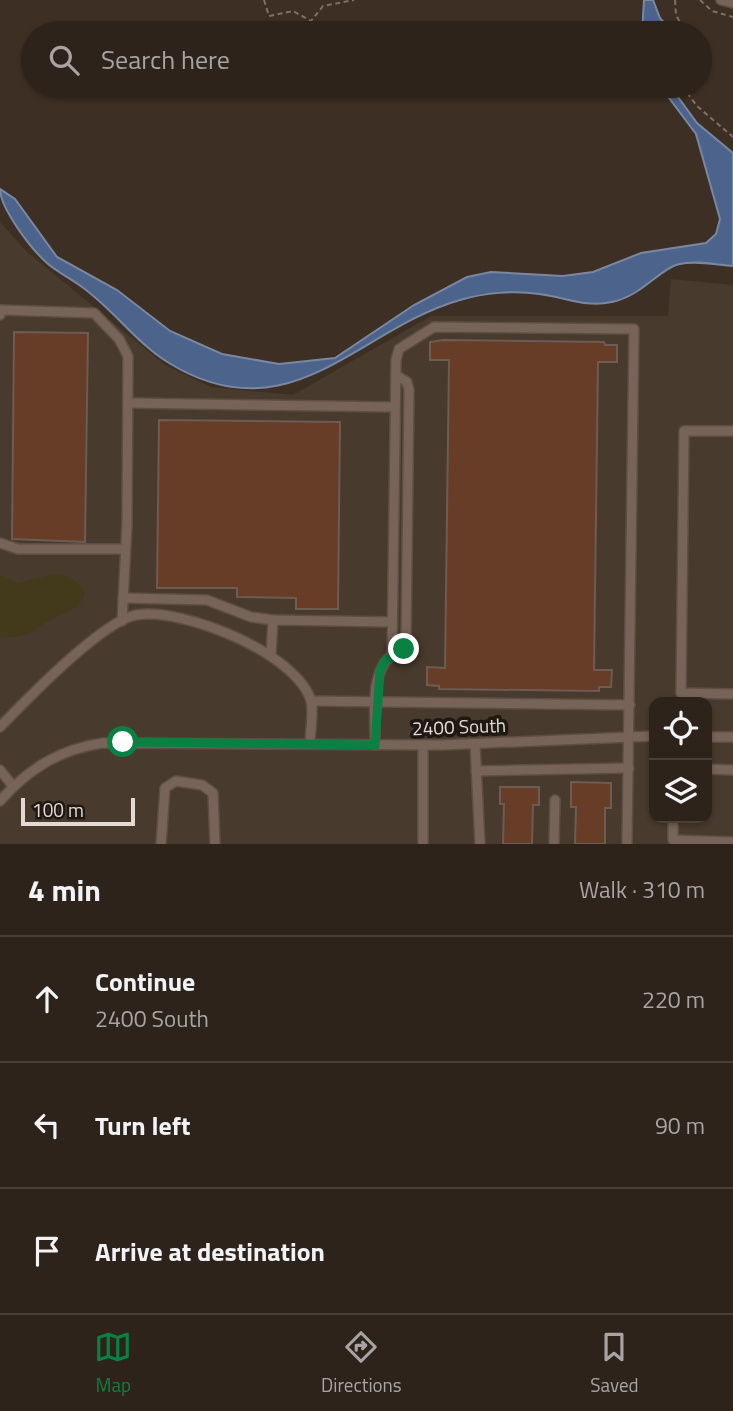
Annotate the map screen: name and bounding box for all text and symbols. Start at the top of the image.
search box [21,21,712,98]
text: Search here [101,40,230,79]
icon: search [45,41,83,79]
route end [388,633,419,664]
map controls [649,697,712,823]
button: locate [649,697,712,760]
street label: 2400 South [411,710,507,742]
route start [107,726,138,757]
button: layers [649,760,712,823]
scale bar [21,795,135,827]
text: 100 m [32,795,84,824]
text: 4 min [28,867,101,913]
text: Walk · 310 m [579,872,705,907]
text: Continue [95,962,195,1001]
icon: ahead [28,980,66,1018]
text: 220 m [642,982,705,1017]
text: 2400 South [95,1001,209,1036]
icon: left [28,1106,66,1144]
text: Turn left [95,1106,190,1145]
text: 90 m [655,1108,705,1143]
icon: arrive [28,1232,66,1270]
text: Arrive at destination [95,1232,325,1271]
tab: Map [94,1328,132,1399]
tab: Directions [321,1328,402,1399]
tab: Saved [590,1328,639,1399]

